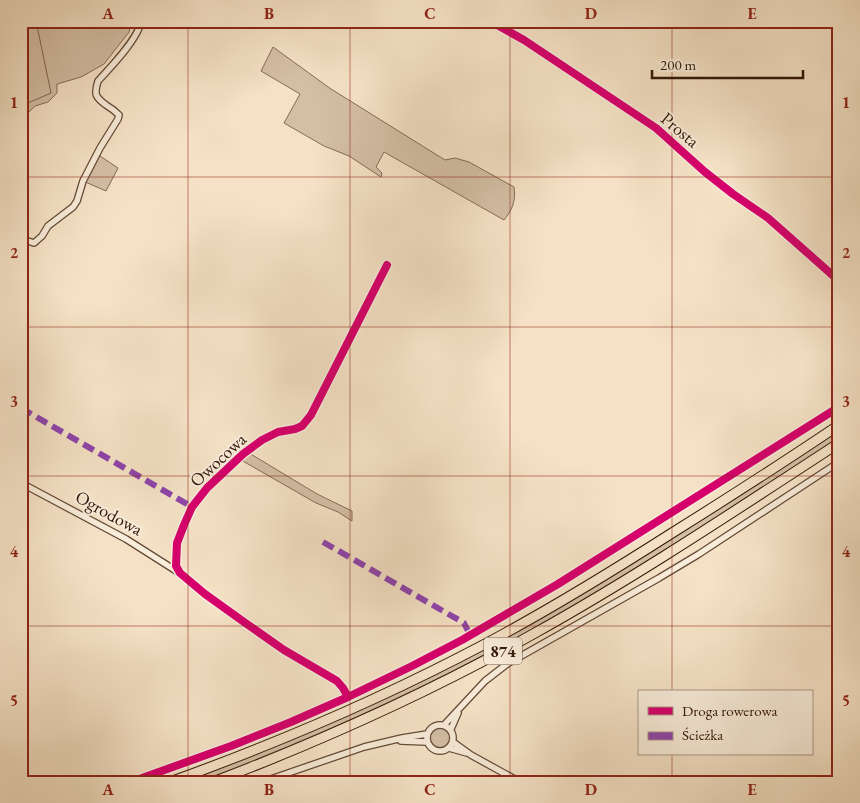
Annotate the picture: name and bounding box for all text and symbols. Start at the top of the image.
text: A [101,3,114,24]
text: B [264,3,274,24]
text: C [424,3,436,24]
text: D [585,3,597,24]
text: E [747,3,757,24]
scale bar [652,48,804,80]
text: 200 m [660,55,697,74]
text: 1 [10,92,18,113]
text: 1 [842,92,850,113]
street label: Prosta [656,107,705,153]
text: 2 [10,242,19,263]
text: 2 [842,242,851,263]
text: 3 [10,391,18,412]
text: 3 [842,391,850,412]
street label: Owocowa [184,427,251,492]
street label: Ogrodowa [72,485,148,541]
text: 4 [10,541,19,562]
text: 4 [842,541,851,562]
road number: 874 [484,637,522,664]
text: 5 [10,690,18,711]
legend [638,690,812,756]
text: 5 [842,690,850,711]
text: Droga rowerowa [682,701,777,720]
text: Ścieżka [682,725,723,744]
text: A [101,779,114,800]
text: B [264,779,274,800]
text: C [424,779,436,800]
text: D [585,779,597,800]
text: E [747,779,757,800]

